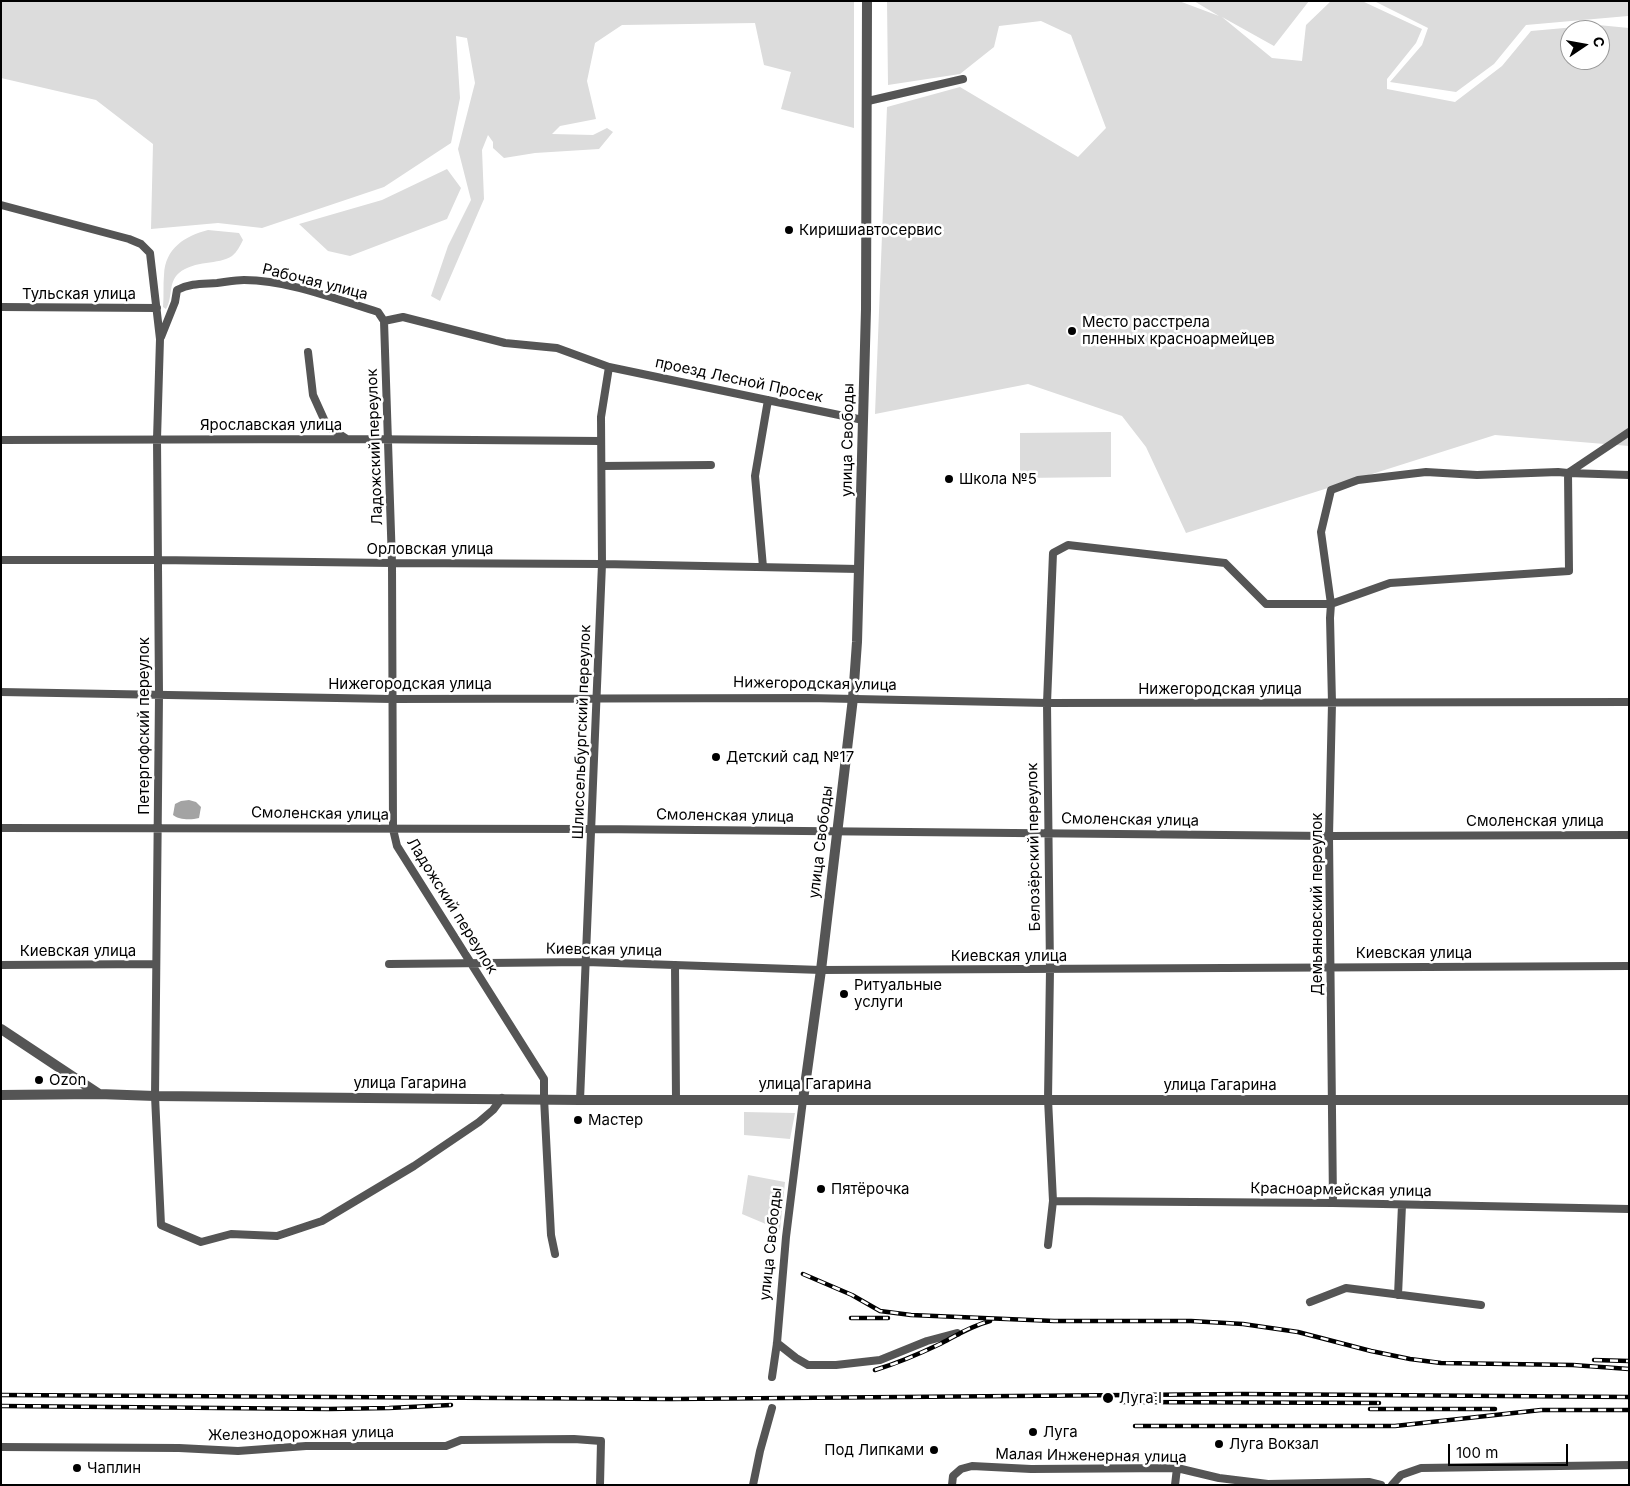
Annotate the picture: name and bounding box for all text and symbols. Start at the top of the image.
north arrow [1560,20,1610,70]
text: С [1590,35,1609,49]
place label: Киришиавтосервис [799,221,942,239]
marker: Киришиавтосервис [783,224,795,236]
street label: Рабочая улица [260,260,370,304]
street label: Тульская улица [22,285,136,303]
place label: Место расстрела пленных красноармейцев [1082,313,1275,348]
marker: Место расстрела пленных красноармейцев [1066,325,1078,337]
street label: проезд Лесной Просек [653,353,825,407]
street label: Ладожский переулок [363,368,387,526]
street label: улица Свободы [838,383,858,497]
street label: Ярославская улица [200,416,342,434]
place label: Школа №5 [959,470,1037,488]
marker: Школа №5 [943,473,955,485]
street label: Орловская улица [366,540,494,558]
street label: Шлиссельбургский переулок [569,624,595,840]
street label: Петергофский переулок [135,637,153,815]
street label: Нижегородская улица [733,674,897,694]
street label: Нижегородская улица [328,675,492,693]
street label: Нижегородская улица [1138,680,1302,698]
place label: Детский сад №17 [726,748,854,766]
marker: Детский сад №17 [710,751,722,763]
street label: Белозёрский переулок [1024,762,1044,932]
street label: улица Свободы [805,785,837,899]
street label: Смоленская улица [251,804,389,824]
street label: Смоленская улица [656,806,794,826]
street label: Смоленская улица [1061,810,1199,830]
street label: Смоленская улица [1466,812,1604,830]
street label: Демьяновский переулок [1308,813,1326,995]
street label: Ладожский переулок [403,835,501,977]
street label: Киевская улица [546,940,662,960]
street label: Киевская улица [20,942,136,960]
street label: Киевская улица [1356,944,1472,962]
street label: Киевская улица [951,947,1067,965]
place label: Ритуальные услуги [854,976,942,1011]
marker: Ритуальные услуги [838,988,850,1000]
place label: Ozon [49,1071,86,1089]
marker: Ozon [33,1074,45,1086]
street label: улица Гагарина [353,1074,467,1092]
street label: улица Гагарина [758,1075,872,1093]
street label: улица Гагарина [1163,1076,1277,1094]
place label: Мастер [588,1111,643,1129]
marker: Мастер [572,1114,584,1126]
street label: Красноармейская улица [1250,1179,1432,1201]
place label: Пятёрочка [831,1180,909,1198]
marker: Пятёрочка [815,1183,827,1195]
street label: улица Свободы [756,1187,786,1301]
place label: Луга I [1119,1389,1162,1407]
marker: Луга I [1101,1391,1115,1405]
street label: Железнодорожная улица [208,1423,394,1445]
place label: Луга [1043,1423,1078,1441]
marker: Луга [1027,1426,1039,1438]
scale bar [1450,1434,1570,1466]
place label: Луга Вокзал [1229,1435,1319,1453]
marker: Луга Вокзал [1213,1438,1225,1450]
place label: Под Липками [824,1441,924,1459]
text: 100 m [1456,1443,1498,1462]
marker: Под Липками [928,1444,940,1456]
street label: Малая Инженерная улица [995,1445,1187,1467]
place label: Чаплин [87,1459,141,1477]
marker: Чаплин [71,1462,83,1474]

